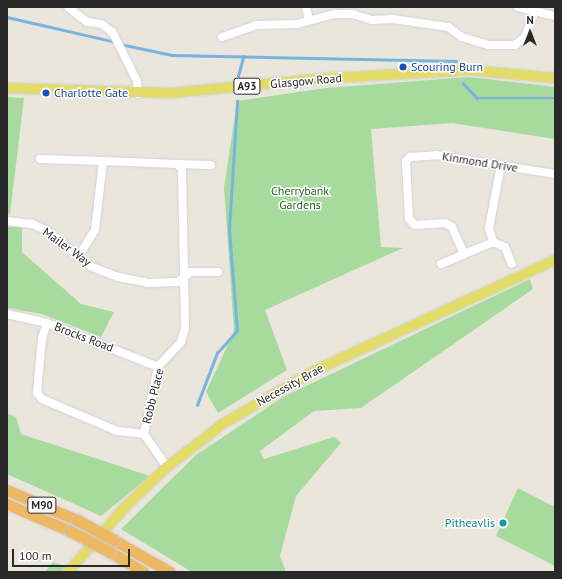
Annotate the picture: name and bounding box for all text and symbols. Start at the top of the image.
north arrow [510,12,550,52]
text: N [526,13,534,27]
place label: Scouring Burn [411,60,483,74]
marker: Scouring Burn [398,62,408,72]
street label: Glasgow Road [269,71,343,91]
road number: A93 [233,77,261,95]
place label: Charlotte Gate [54,86,128,100]
marker: Charlotte Gate [41,88,51,98]
street label: Kinmond Drive [441,149,519,175]
park label: Cherrybank Gardens [271,184,329,212]
street label: Mailer Way [40,225,94,269]
street label: Brocks Road [52,319,116,355]
street label: Necessity Brae [254,361,326,409]
street label: Robb Place [139,367,167,425]
road number: M90 [27,496,57,514]
place label: Pitheavlis [445,516,495,530]
marker: Pitheavlis [498,518,508,528]
scale bar [14,541,132,567]
text: 100 m [19,548,52,563]

